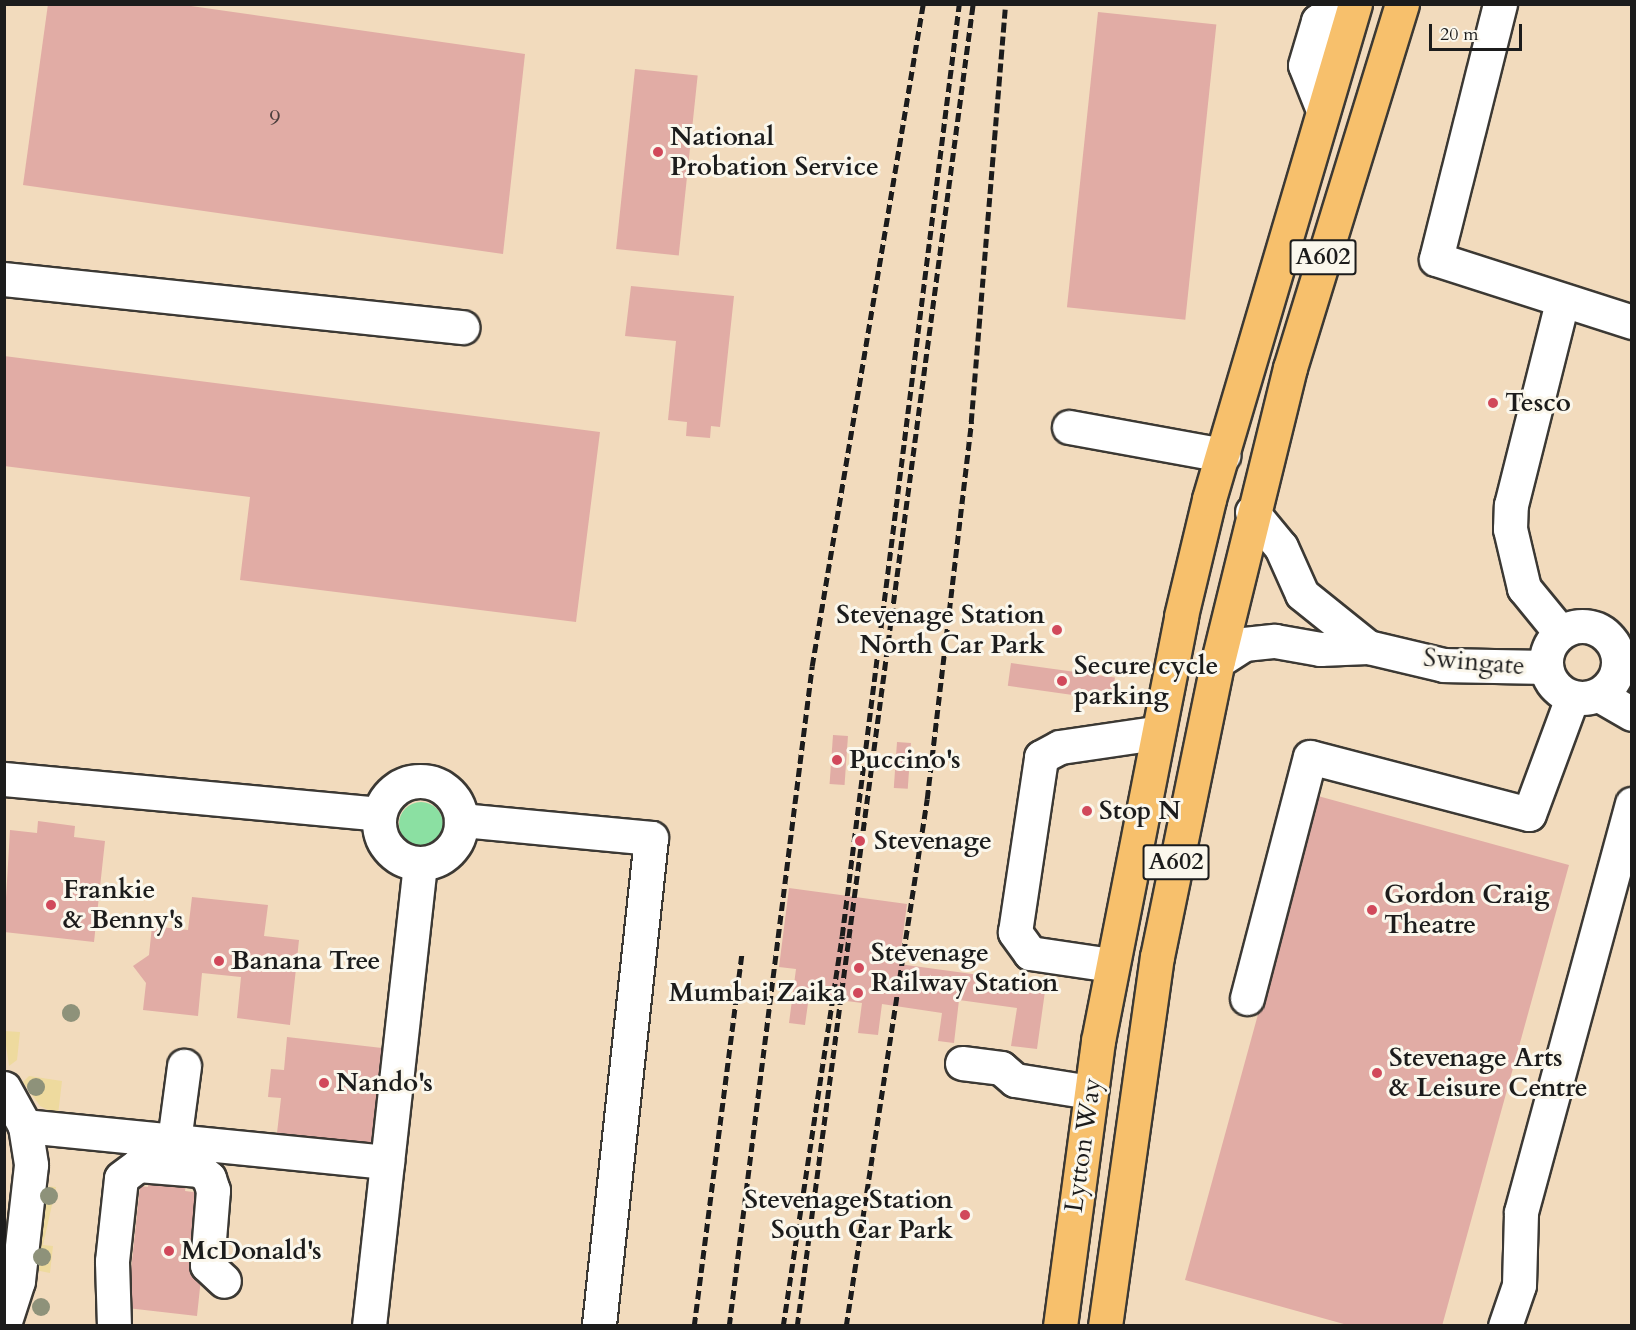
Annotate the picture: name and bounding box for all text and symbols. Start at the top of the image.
scale bar [1432,12,1525,50]
text: 20 m [1440,22,1479,47]
house number: 9 [269,106,281,132]
place label: National Probation Service [670,121,879,182]
marker: National Probation Service [651,145,665,159]
road number: A602 [1288,236,1358,278]
place label: Tesco [1505,387,1571,419]
marker: Tesco [1486,396,1500,410]
place label: Stevenage Station North Car Park [836,599,1045,660]
marker: Stevenage Station North Car Park [1050,623,1064,637]
street label: Swingate [1422,642,1526,682]
place label: Secure cycle parking [1074,650,1218,712]
marker: Secure cycle parking [1055,674,1069,688]
place label: Puccino's [849,744,961,776]
marker: Puccino's [830,753,844,767]
place label: Stop N [1099,795,1181,827]
marker: Stop N [1080,804,1094,818]
place label: Stevenage [874,825,992,857]
marker: Stevenage [851,832,869,850]
road number: A602 [1142,841,1210,883]
place label: Frankie & Benny's [63,874,183,936]
place label: Gordon Craig Theatre [1384,879,1550,940]
marker: Frankie & Benny's [44,898,58,912]
marker: Gordon Craig Theatre [1365,903,1379,917]
place label: Stevenage Railway Station [871,937,1059,999]
place label: Banana Tree [231,945,380,977]
marker: Banana Tree [212,954,226,968]
marker: Stevenage Railway Station [852,961,866,975]
place label: Mumbai Zaika [669,977,846,1009]
marker: Mumbai Zaika [851,986,865,1000]
place label: Stevenage Arts & Leisure Centre [1389,1042,1588,1104]
marker: Stevenage Arts & Leisure Centre [1370,1066,1384,1080]
place label: Nando's [336,1067,433,1099]
marker: Nando's [317,1076,331,1090]
street label: Lytton Way [1058,1076,1108,1214]
place label: Stevenage Station South Car Park [744,1184,953,1246]
marker: Stevenage Station South Car Park [958,1208,972,1222]
place label: McDonald's [181,1235,322,1267]
marker: McDonald's [162,1244,176,1258]

